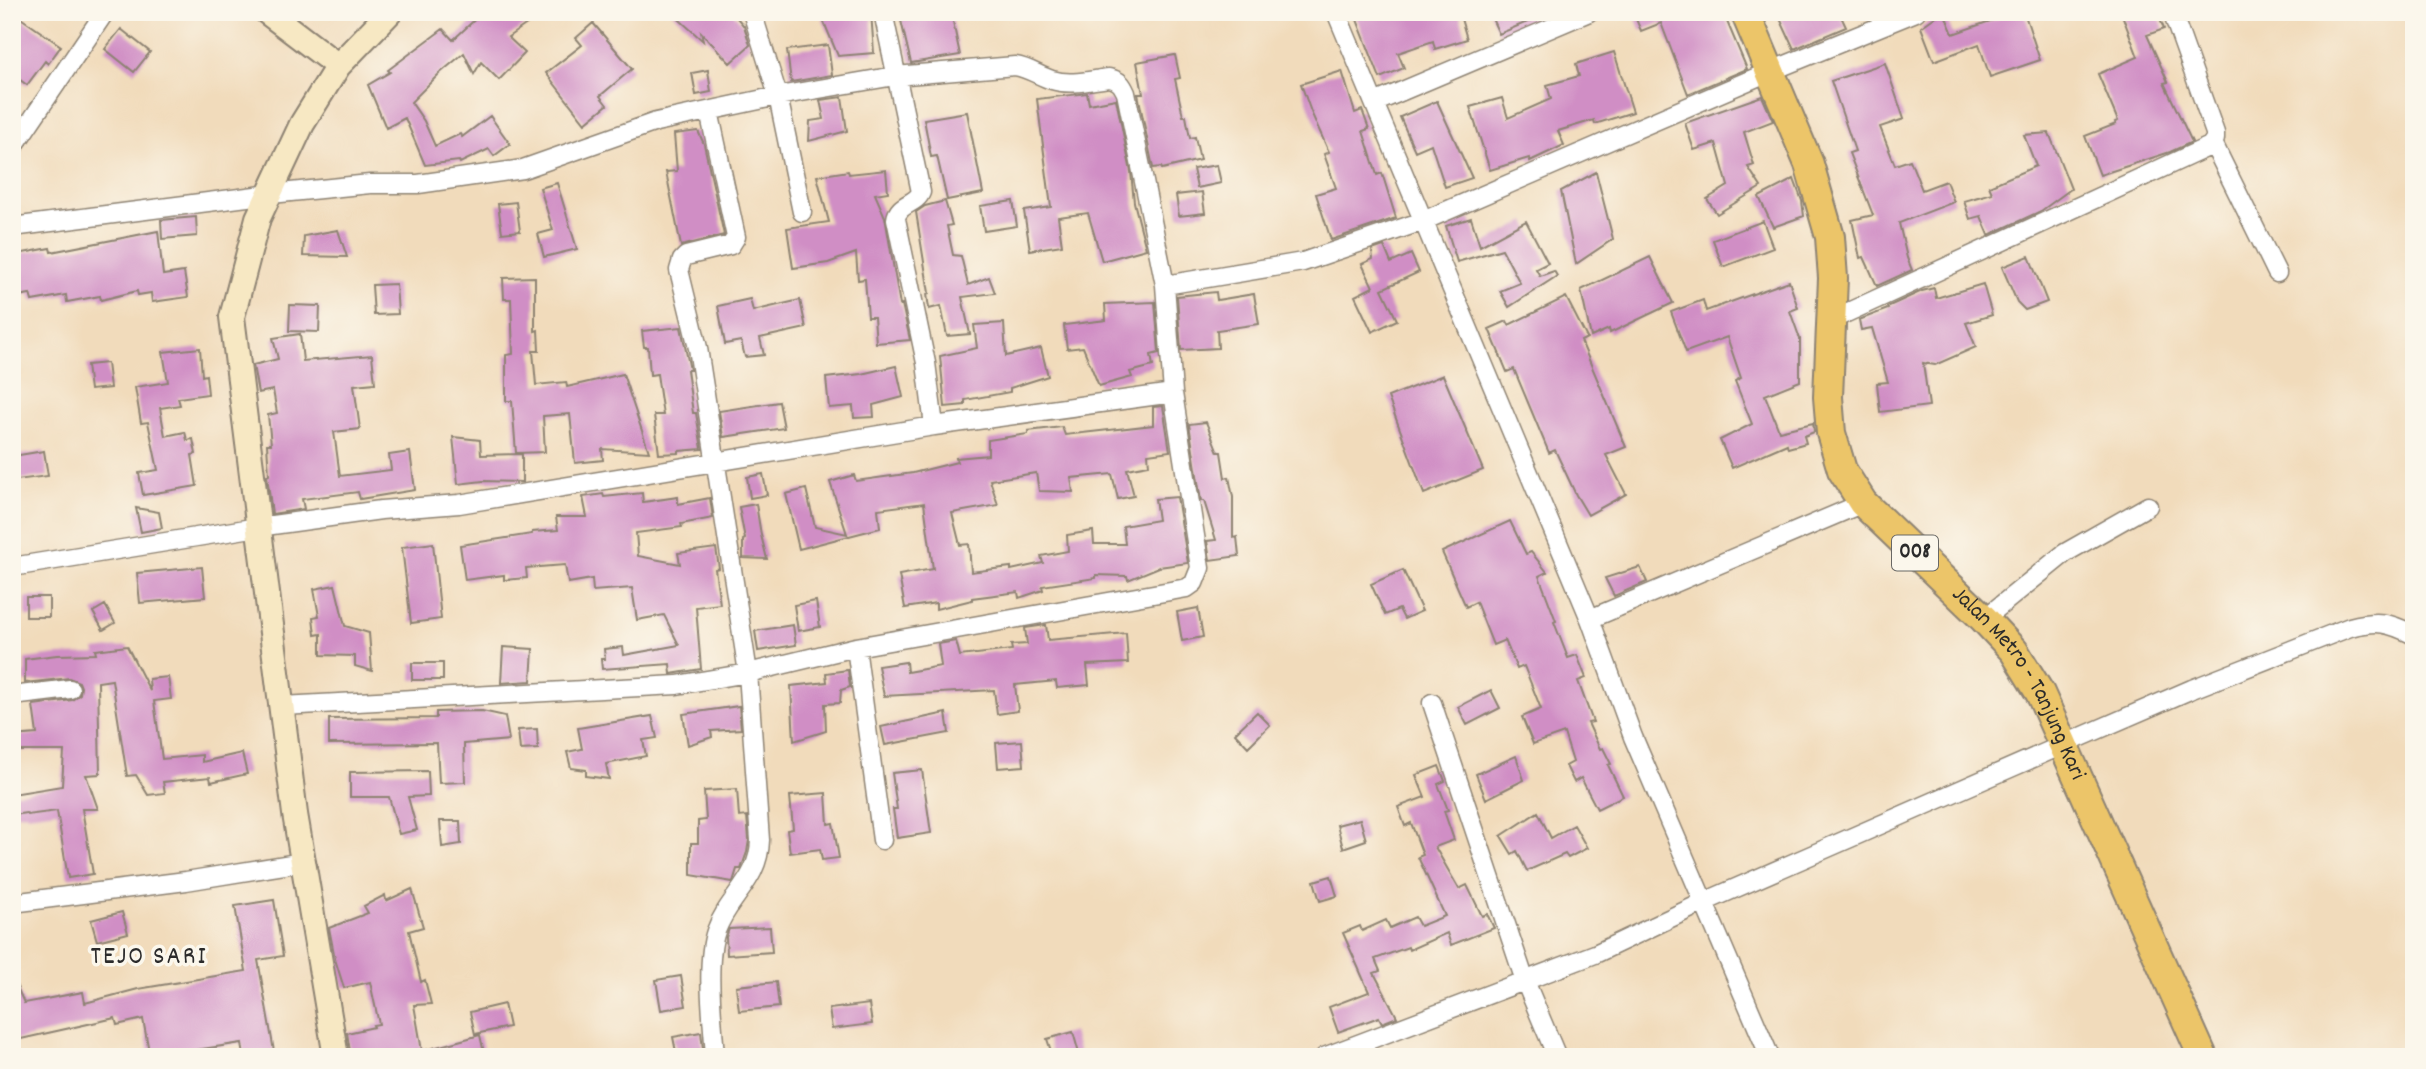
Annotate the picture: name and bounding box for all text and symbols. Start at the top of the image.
road number: 008 [1892,536,1938,570]
street label: Jalan Metro - Tanjung Kari [1943,579,2093,785]
district label: TEJO SARI [91,939,207,976]

